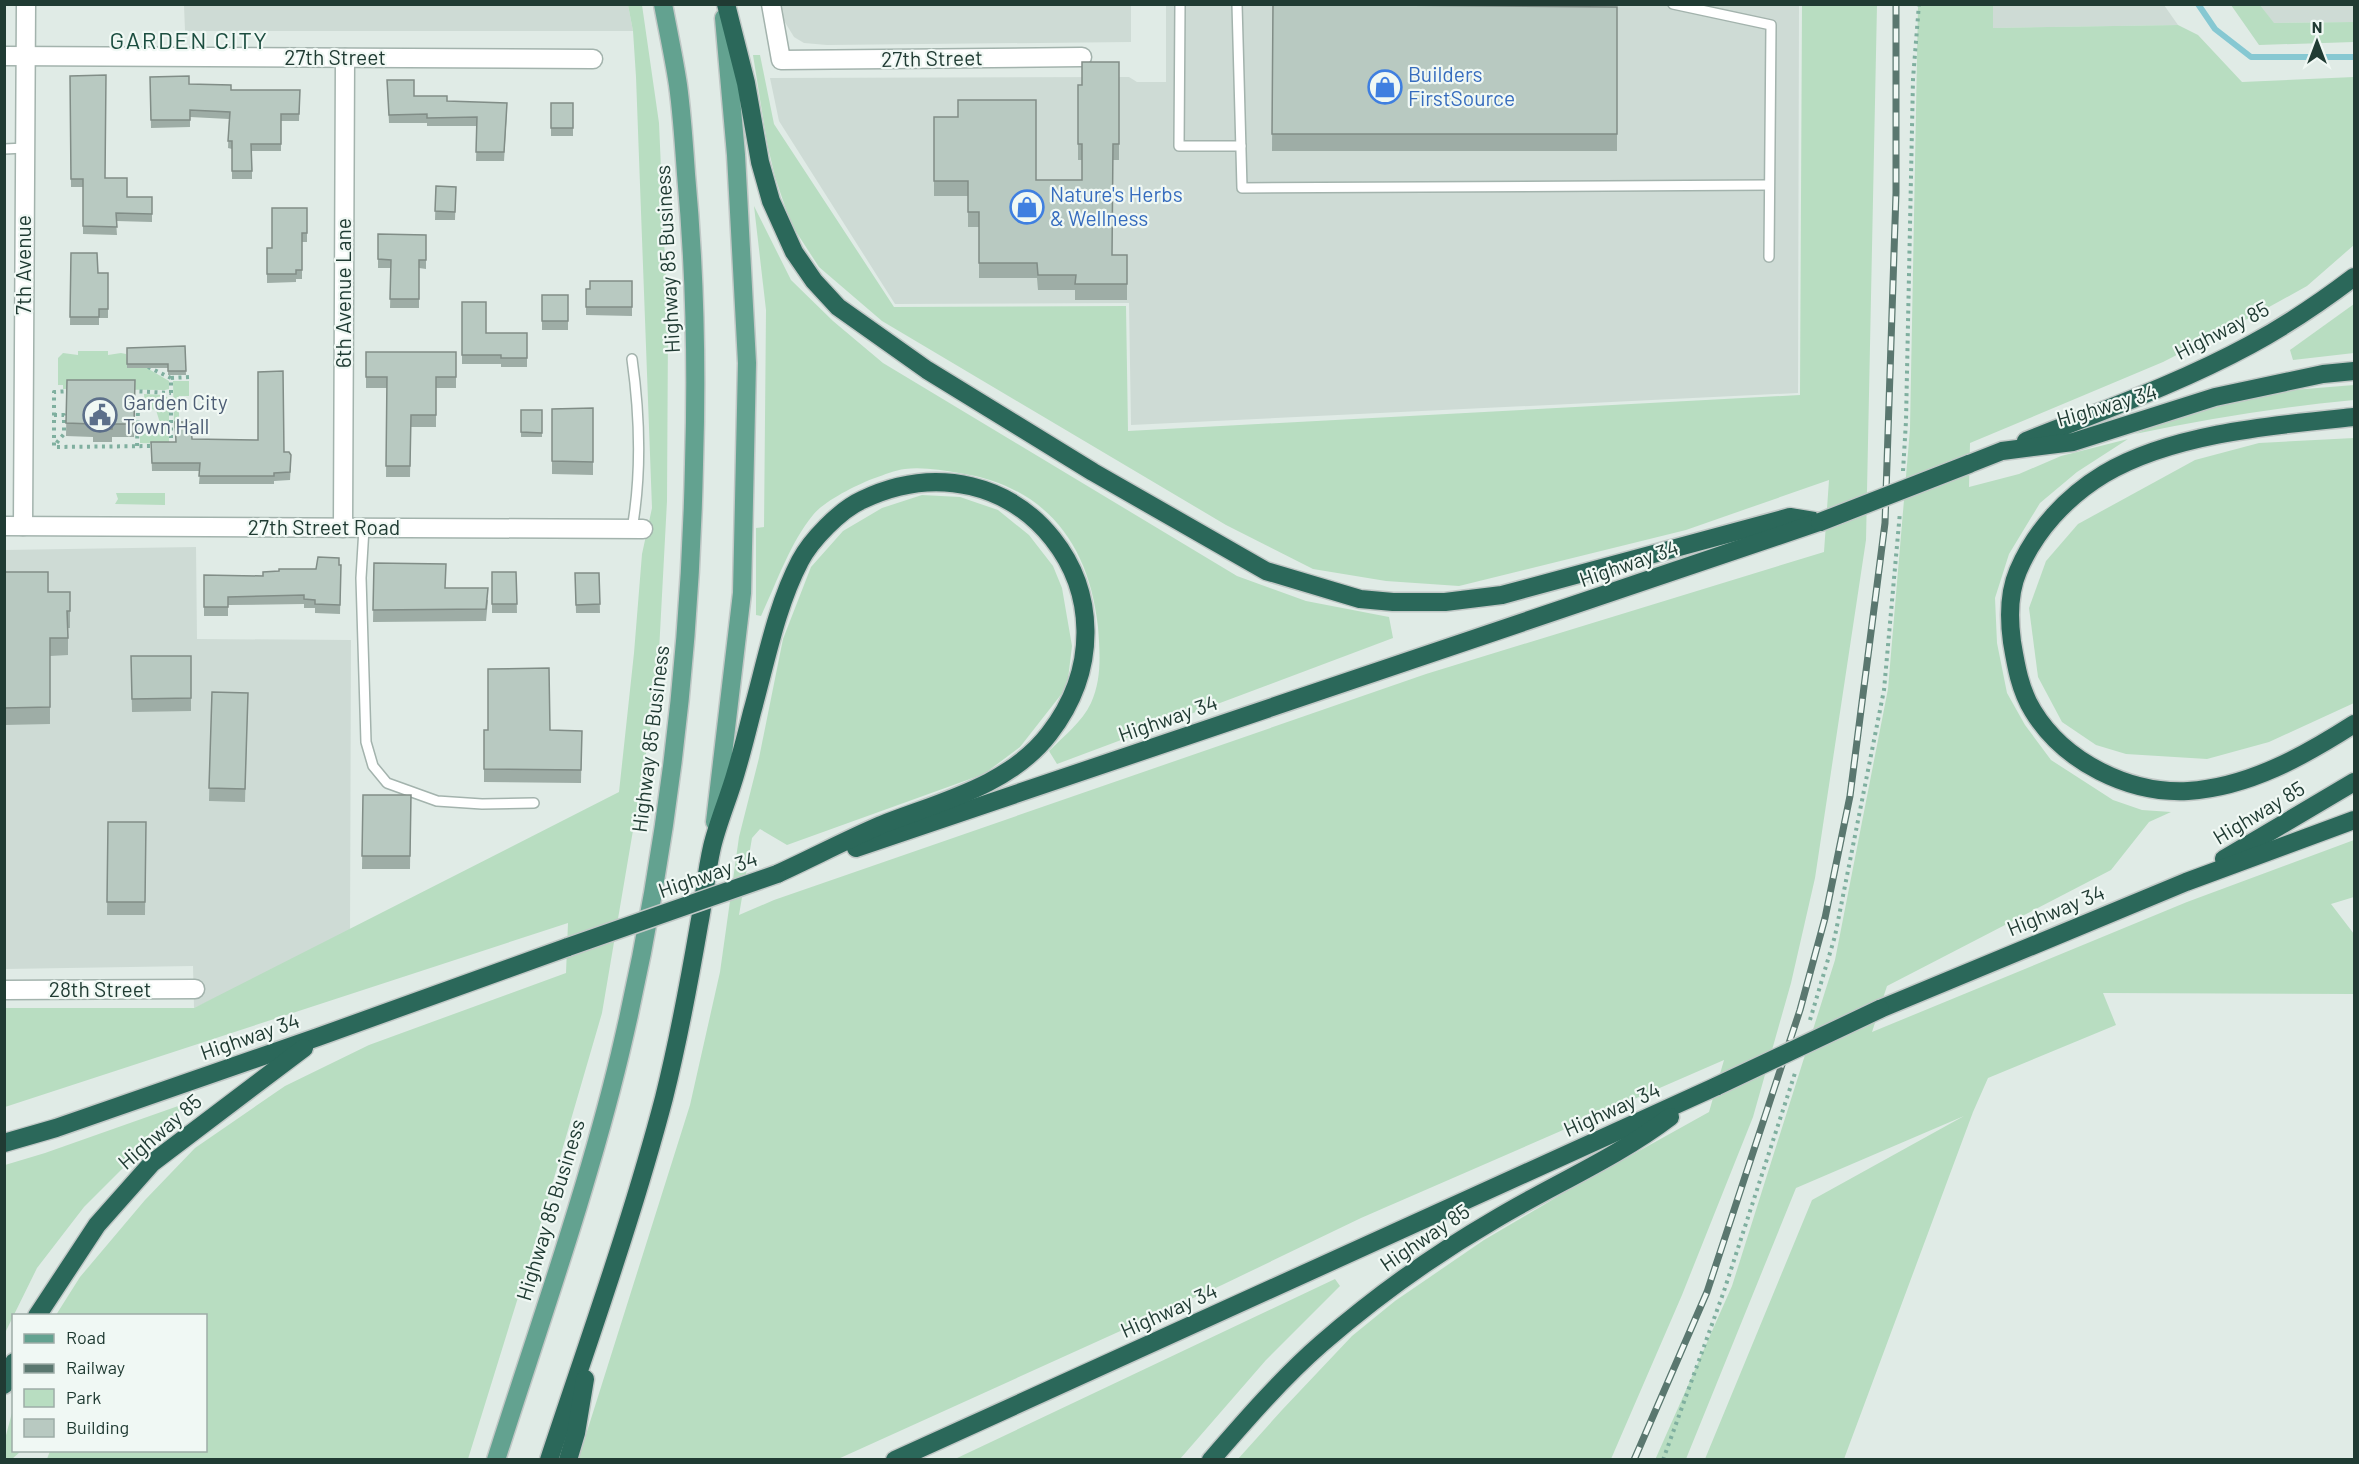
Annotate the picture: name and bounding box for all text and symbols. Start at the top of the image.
north arrow [2287,12,2347,72]
text: N [2312,17,2322,36]
district label: GARDEN CITY [110,25,268,54]
street label: 27th Street [284,44,386,69]
street label: 27th Street [881,44,983,71]
place label: Builders FirstSource [1408,61,1515,110]
shop icon: Builders FirstSource [1367,69,1403,105]
street label: Highway 85 Business [649,164,684,354]
place label: Nature's Herbs & Wellness [1050,181,1183,230]
shop icon: Nature's Herbs & Wellness [1009,189,1045,225]
street label: 7th Avenue [10,215,35,315]
street label: 6th Avenue Lane [330,218,355,368]
street label: Highway 85 [2170,295,2273,364]
street label: Highway 34 [2054,378,2160,431]
place label: Garden City Town Hall [123,389,228,438]
public building icon: Garden City Town Hall [82,397,118,433]
street label: 27th Street Road [248,514,400,539]
street label: Highway 34 [1576,534,1681,591]
street label: Highway 85 Business [626,644,673,834]
street label: Highway 34 [1115,689,1220,746]
street label: Highway 85 [2208,775,2309,849]
street label: Highway 34 [655,845,760,902]
street label: Highway 34 [2003,879,2108,941]
street label: 28th Street [49,976,151,1001]
street label: Highway 34 [197,1007,302,1064]
street label: Highway 34 [1559,1076,1664,1141]
street label: Highway 85 [112,1088,206,1174]
street label: Highway 85 Business [510,1116,589,1303]
street label: Highway 85 [1375,1198,1474,1276]
street label: Highway 34 [1116,1277,1221,1342]
legend [12,1314,207,1452]
text: Road [66,1326,106,1348]
text: Railway [66,1356,125,1378]
text: Park [66,1386,101,1408]
text: Building [66,1416,129,1438]

